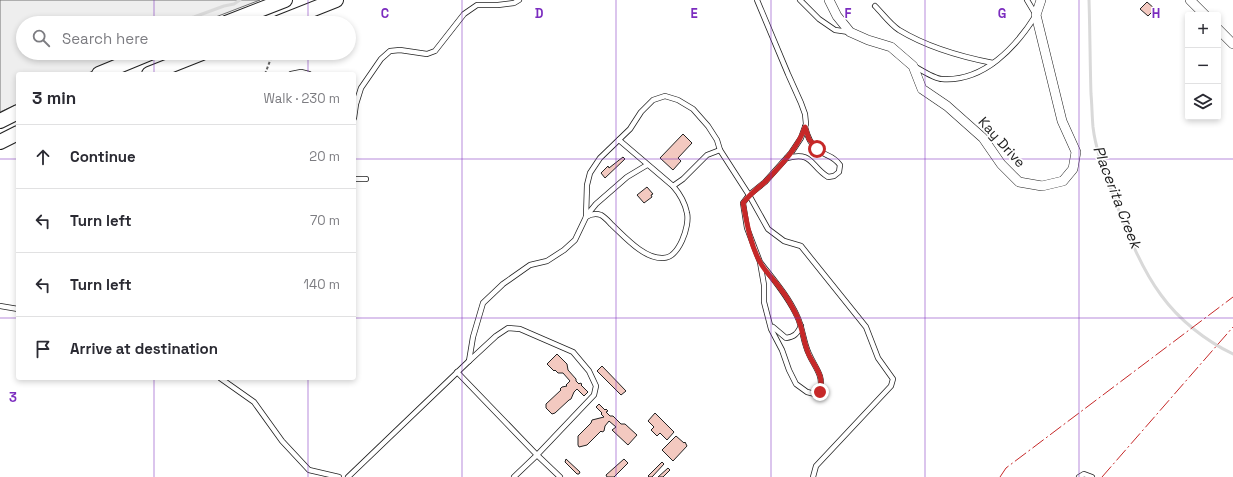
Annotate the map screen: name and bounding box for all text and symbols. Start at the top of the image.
text: C [381,5,389,22]
text: D [535,5,544,22]
text: E [690,5,698,22]
text: F [845,5,852,22]
text: G [998,5,1006,22]
text: H [1152,5,1160,22]
map controls [1185,12,1221,120]
button: + [1185,12,1221,48]
search box [16,16,356,60]
icon: search [30,27,52,49]
text: Search here [62,29,148,48]
button: − [1185,48,1221,84]
button: layers [1185,84,1221,120]
text: 3 min [32,87,76,109]
text: Walk · 230 m [263,90,340,107]
street label: Kay Drive [975,113,1029,171]
route start [808,140,826,158]
water label: Placerita Creek [1089,143,1146,253]
icon: ahead [32,146,54,168]
text: Continue [70,147,136,166]
text: 20 m [309,148,340,165]
icon: left [32,210,54,232]
text: Turn left [70,211,132,230]
text: 70 m [310,212,340,229]
icon: left [32,274,54,296]
text: Turn left [70,275,132,294]
text: 140 m [304,276,340,293]
icon: arrive [32,338,54,360]
text: Arrive at destination [70,339,218,358]
route end [811,383,829,401]
text: 3 [9,389,17,406]

